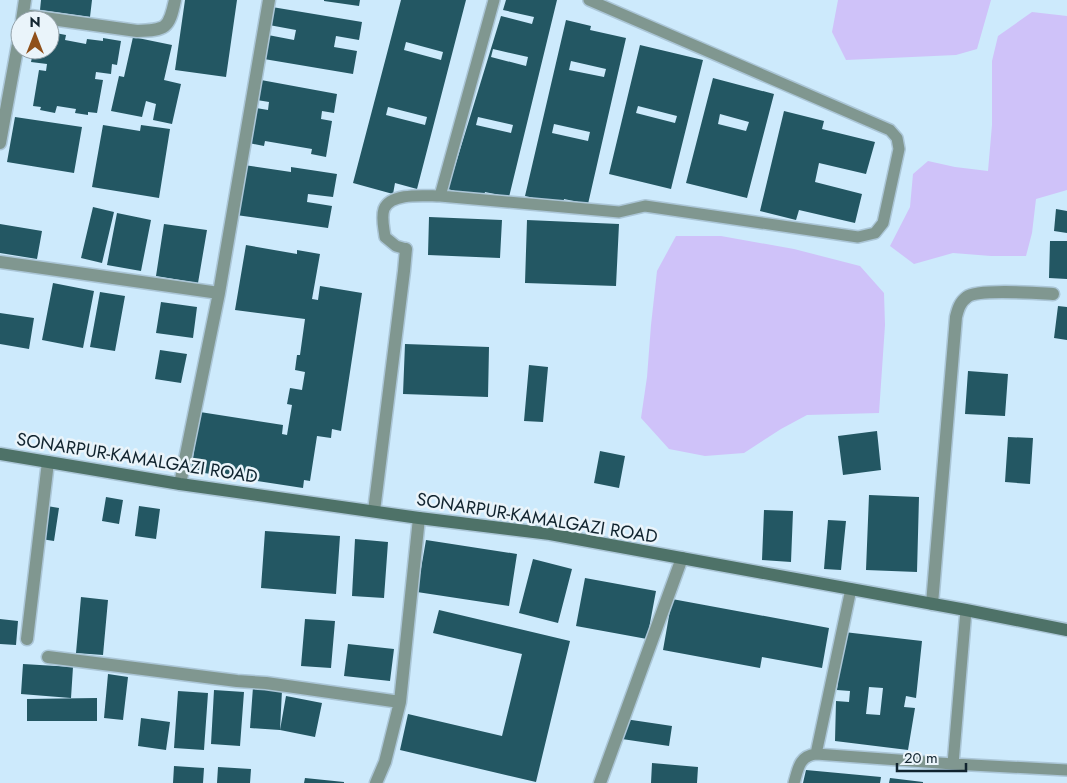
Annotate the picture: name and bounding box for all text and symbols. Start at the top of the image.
north arrow [10,10,60,60]
text: N [29,12,41,32]
street label: SONARPUR-KAMALGAZI ROAD [15,426,259,490]
street label: SONARPUR-KAMALGAZI ROAD [415,486,659,550]
scale bar [897,740,966,772]
text: 20 m [904,747,938,769]

